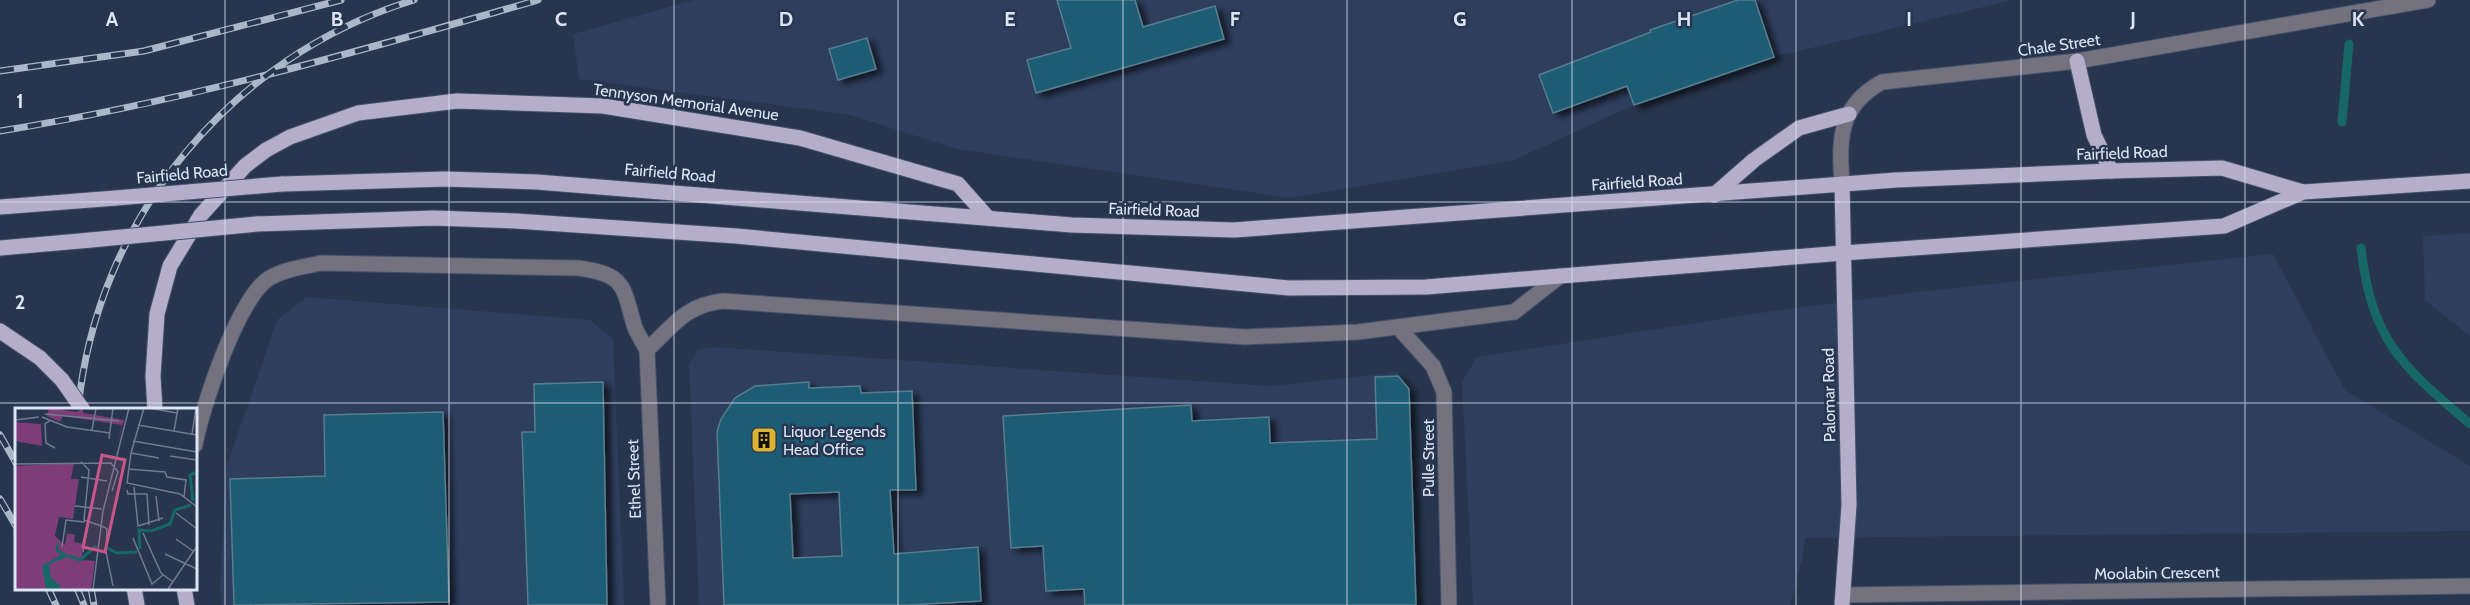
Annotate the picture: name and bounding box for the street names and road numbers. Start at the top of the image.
street label: Chale Street [2017,30,2102,60]
street label: Tennyson Memorial Avenue [592,80,780,124]
street label: Fairfield Road [2076,142,2168,164]
street label: Fairfield Road [624,160,716,186]
street label: Fairfield Road [136,161,228,187]
street label: Fairfield Road [1591,169,1683,195]
street label: Fairfield Road [1108,199,1200,221]
street label: Palomar Road [1819,348,1839,442]
street label: Pulle Street [1419,418,1438,497]
street label: Ethel Street [623,438,645,519]
street label: Moolabin Crescent [2094,562,2221,584]

